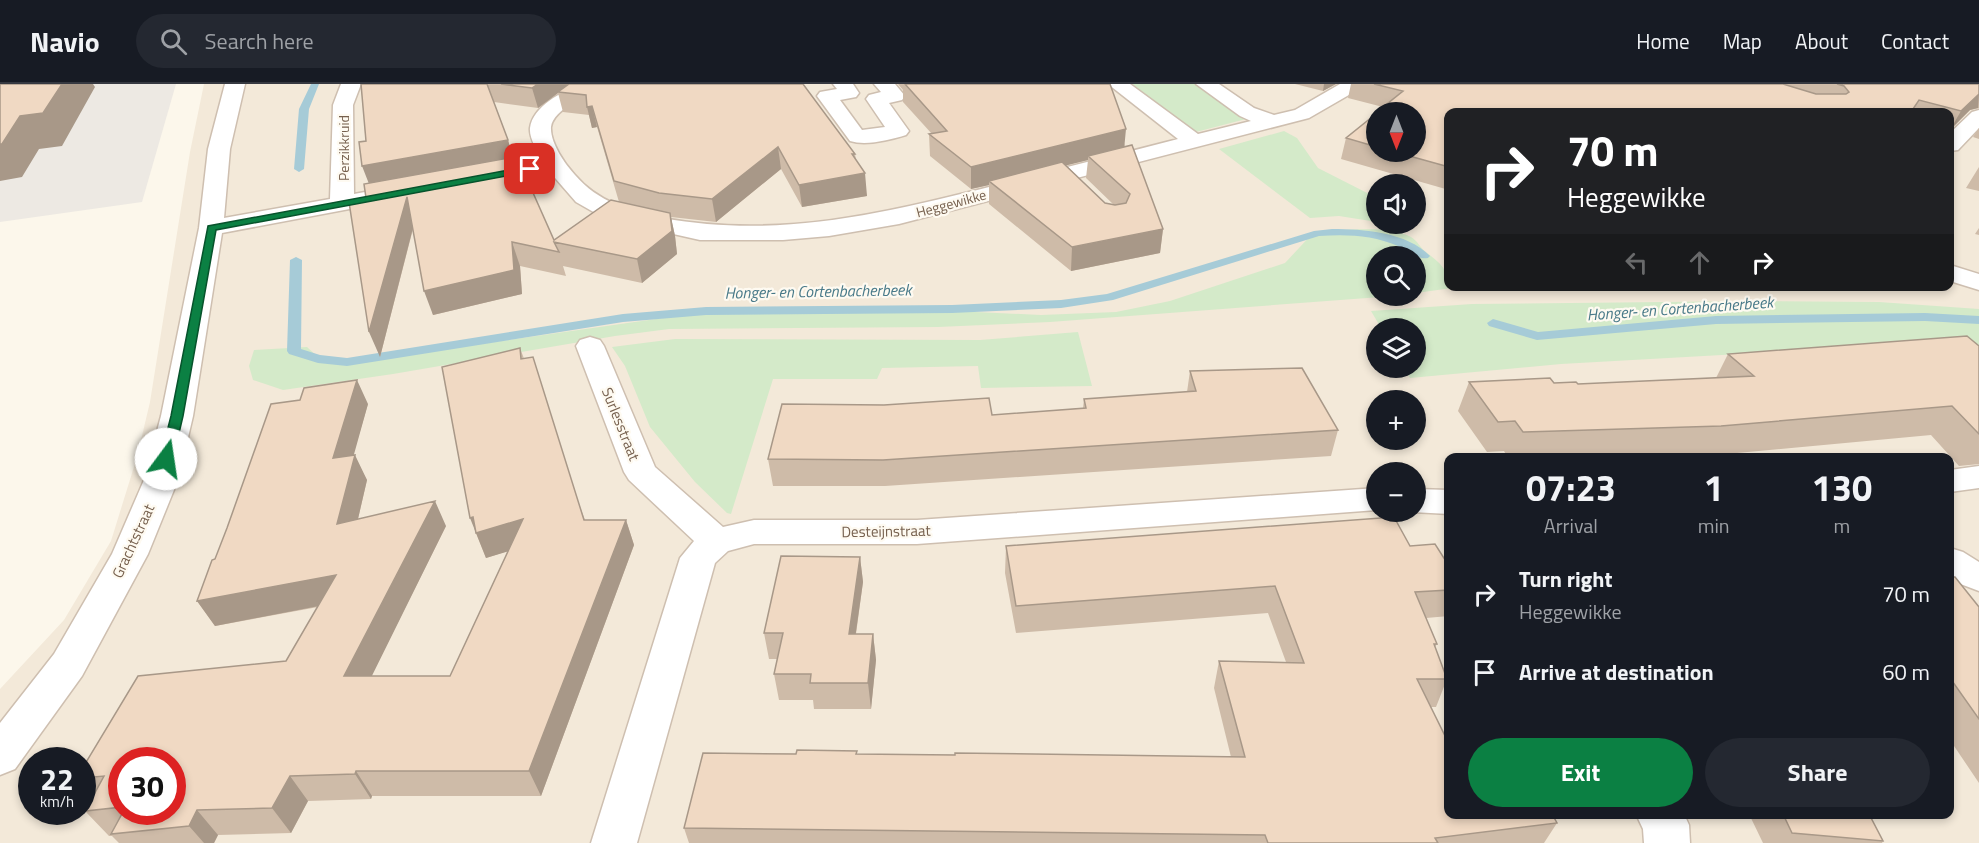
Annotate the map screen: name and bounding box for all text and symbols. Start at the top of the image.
search box [136,14,556,68]
text: Navio [30,20,100,63]
text: Search here [205,24,314,58]
icon: search [157,25,190,58]
text: Home [1636,25,1690,57]
text: Map [1723,25,1762,57]
text: About [1795,25,1848,57]
text: Contact [1881,25,1949,57]
north arrow [1366,102,1426,162]
map controls [1366,102,1426,522]
street label: Perzikkruid [333,115,354,181]
text: 70 m [1567,118,1659,182]
icon: right [1468,132,1546,210]
pin [504,143,555,194]
icon: arrive [513,152,546,185]
button: sound [1366,174,1426,234]
text: Heggewikke [1567,176,1706,217]
street label: Heggewikke [914,184,988,222]
button: search [1366,246,1426,306]
icon: left [1620,246,1653,279]
icon: ahead [1683,246,1716,279]
icon: right [1746,246,1779,279]
water label: Honger- en Cortenbacherbeek [724,277,914,305]
water label: Honger- en Cortenbacherbeek [1586,289,1776,326]
button: layers [1366,318,1426,378]
street label: Surlesstraat [596,384,646,465]
button: + [1366,390,1426,450]
position arrow [134,427,198,491]
text: 07:23 [1526,460,1616,515]
text: 1 [1704,460,1724,515]
text: 130 [1812,460,1872,515]
button: − [1366,462,1426,522]
street label: Grachtstraat [106,499,161,582]
text: Arrival [1544,510,1598,541]
text: min [1698,510,1730,541]
text: m [1833,510,1850,541]
street label: Desteijnstraat [841,519,932,543]
text: Turn right [1519,562,1613,596]
text: 70 m [1882,577,1930,611]
icon: right [1468,578,1501,611]
text: Heggewikke [1519,596,1622,627]
text: Arrive at destination [1519,655,1714,689]
text: 60 m [1882,655,1930,689]
icon: arrive [1468,656,1501,689]
button: Exit [1468,738,1693,807]
button: Share [1705,738,1930,807]
speed limit sign: 30 [108,747,186,825]
text: 22 [40,756,74,802]
text: km/h [40,790,74,813]

